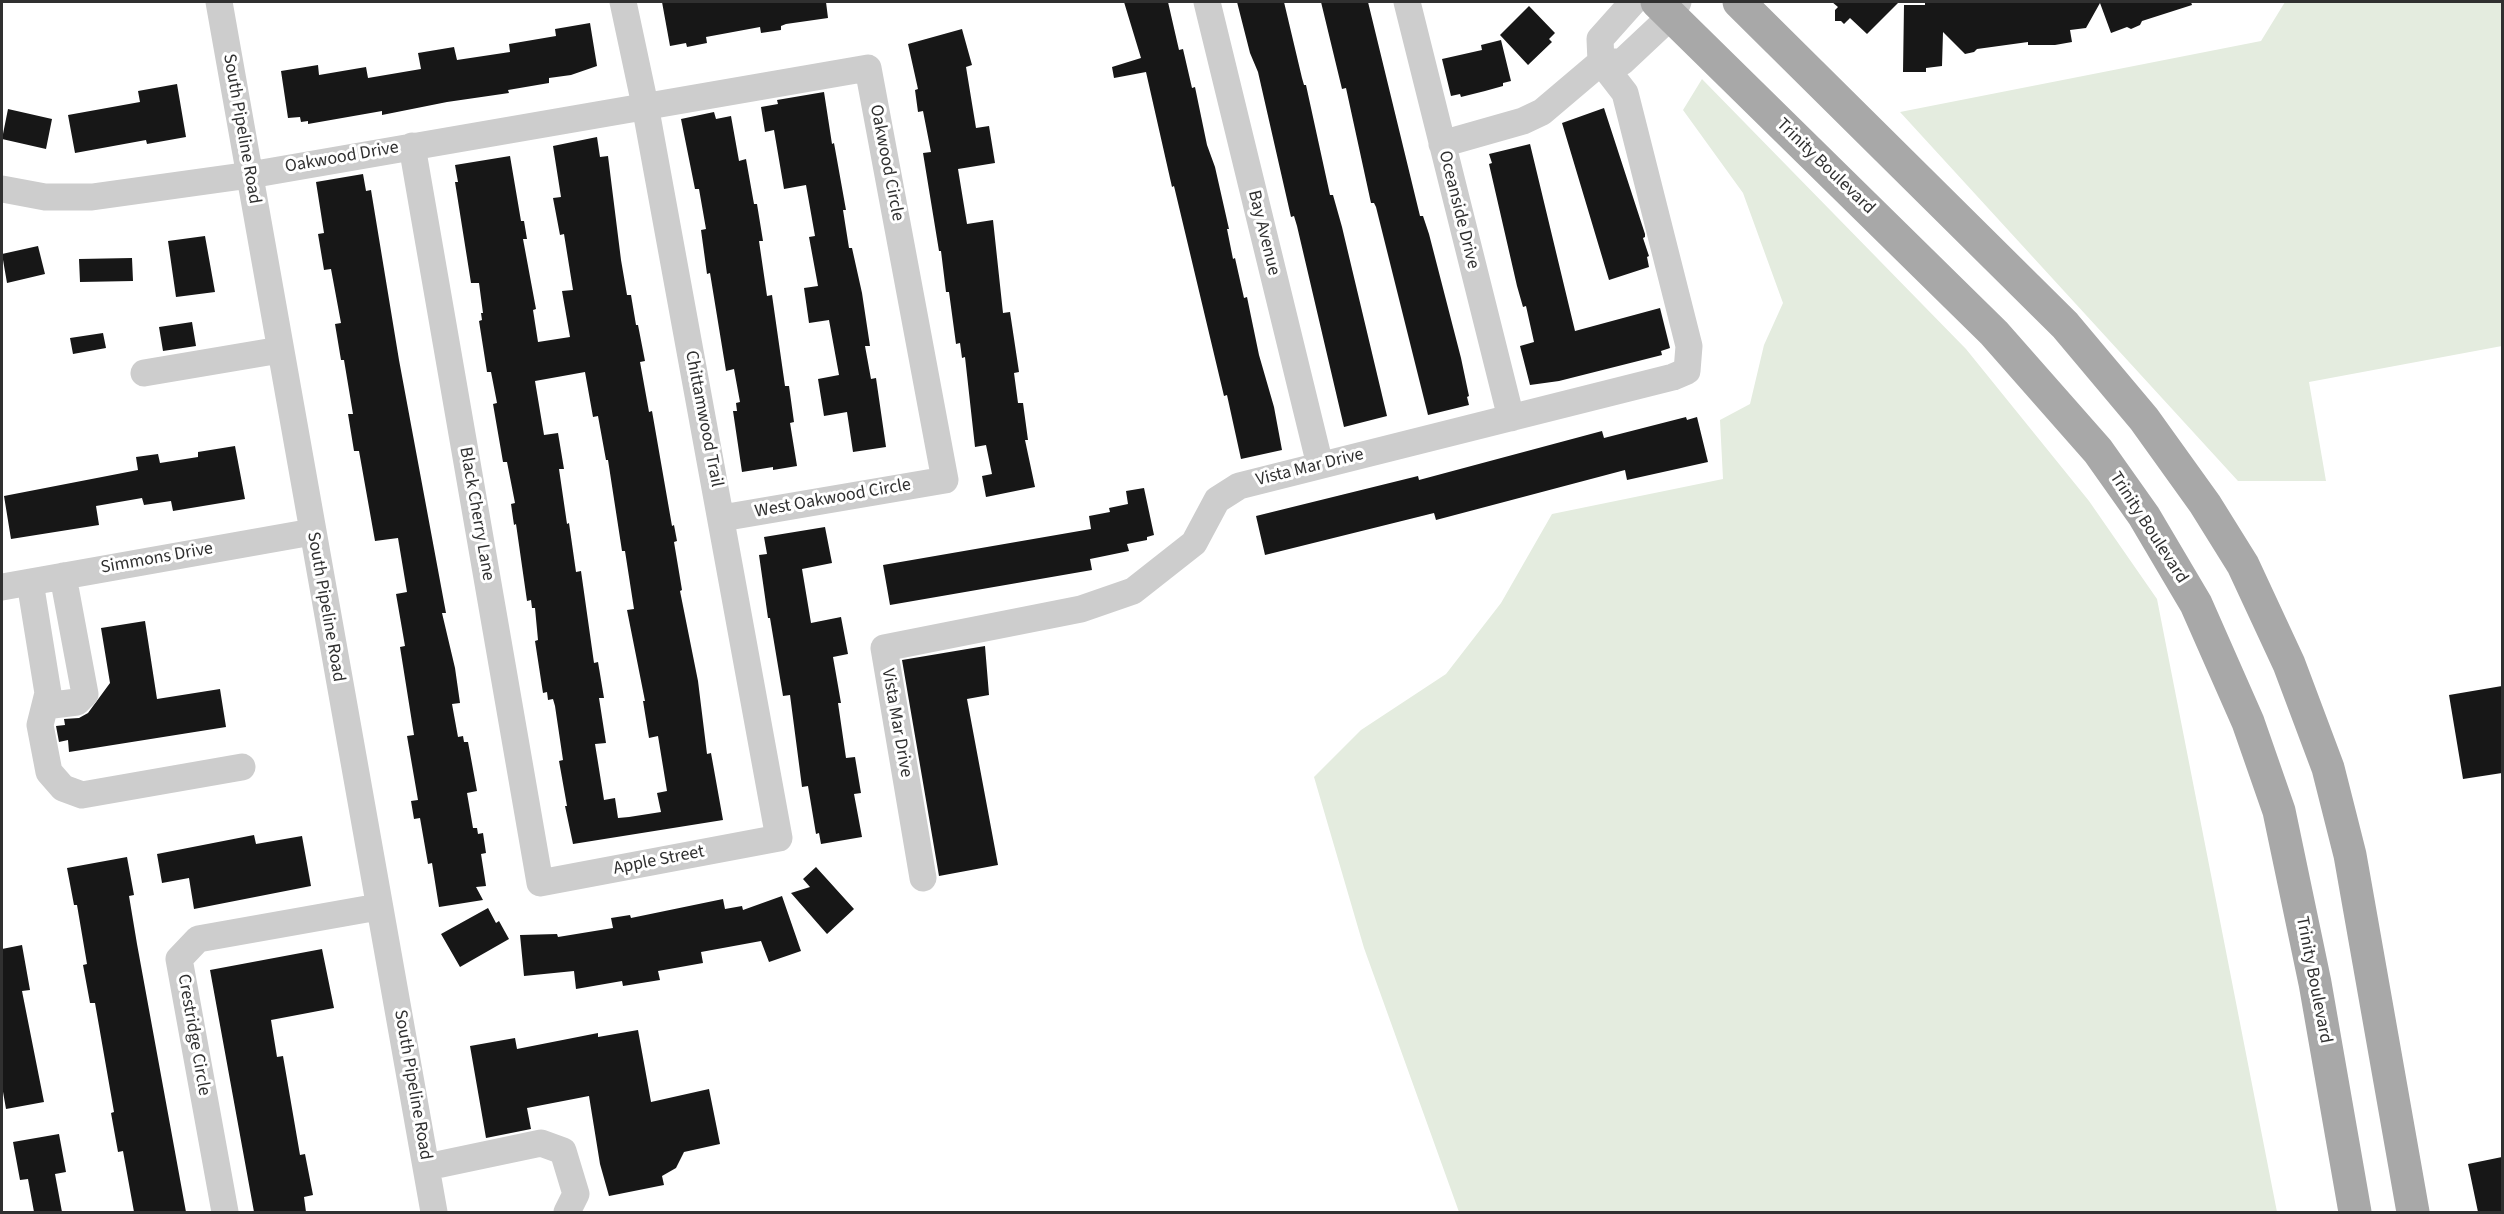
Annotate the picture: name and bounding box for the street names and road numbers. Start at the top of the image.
street label: South Pipeline Road [217,52,265,206]
street label: Oakwood Circle [864,103,908,223]
street label: Trinity Boulevard [1771,115,1879,219]
street label: Oakwood Drive [284,137,400,179]
street label: Oceanside Drive [1433,149,1483,271]
street label: Bay Avenue [1242,188,1284,278]
street label: Chittamwood Trail [679,349,727,489]
street label: Vista Mar Drive [1254,444,1366,492]
street label: Black Cherry Lane [454,445,498,583]
street label: Trinity Boulevard [2104,468,2192,588]
street label: West Oakwood Circle [753,475,913,523]
street label: South Pipeline Road [301,530,349,684]
street label: Simmons Drive [99,538,215,580]
street label: Vista Mar Drive [876,667,916,779]
street label: Apple Street [612,842,706,880]
street label: Trinity Boulevard [2290,915,2336,1045]
street label: Crestridge Circle [172,973,214,1097]
street label: South Pipeline Road [388,1008,436,1162]

